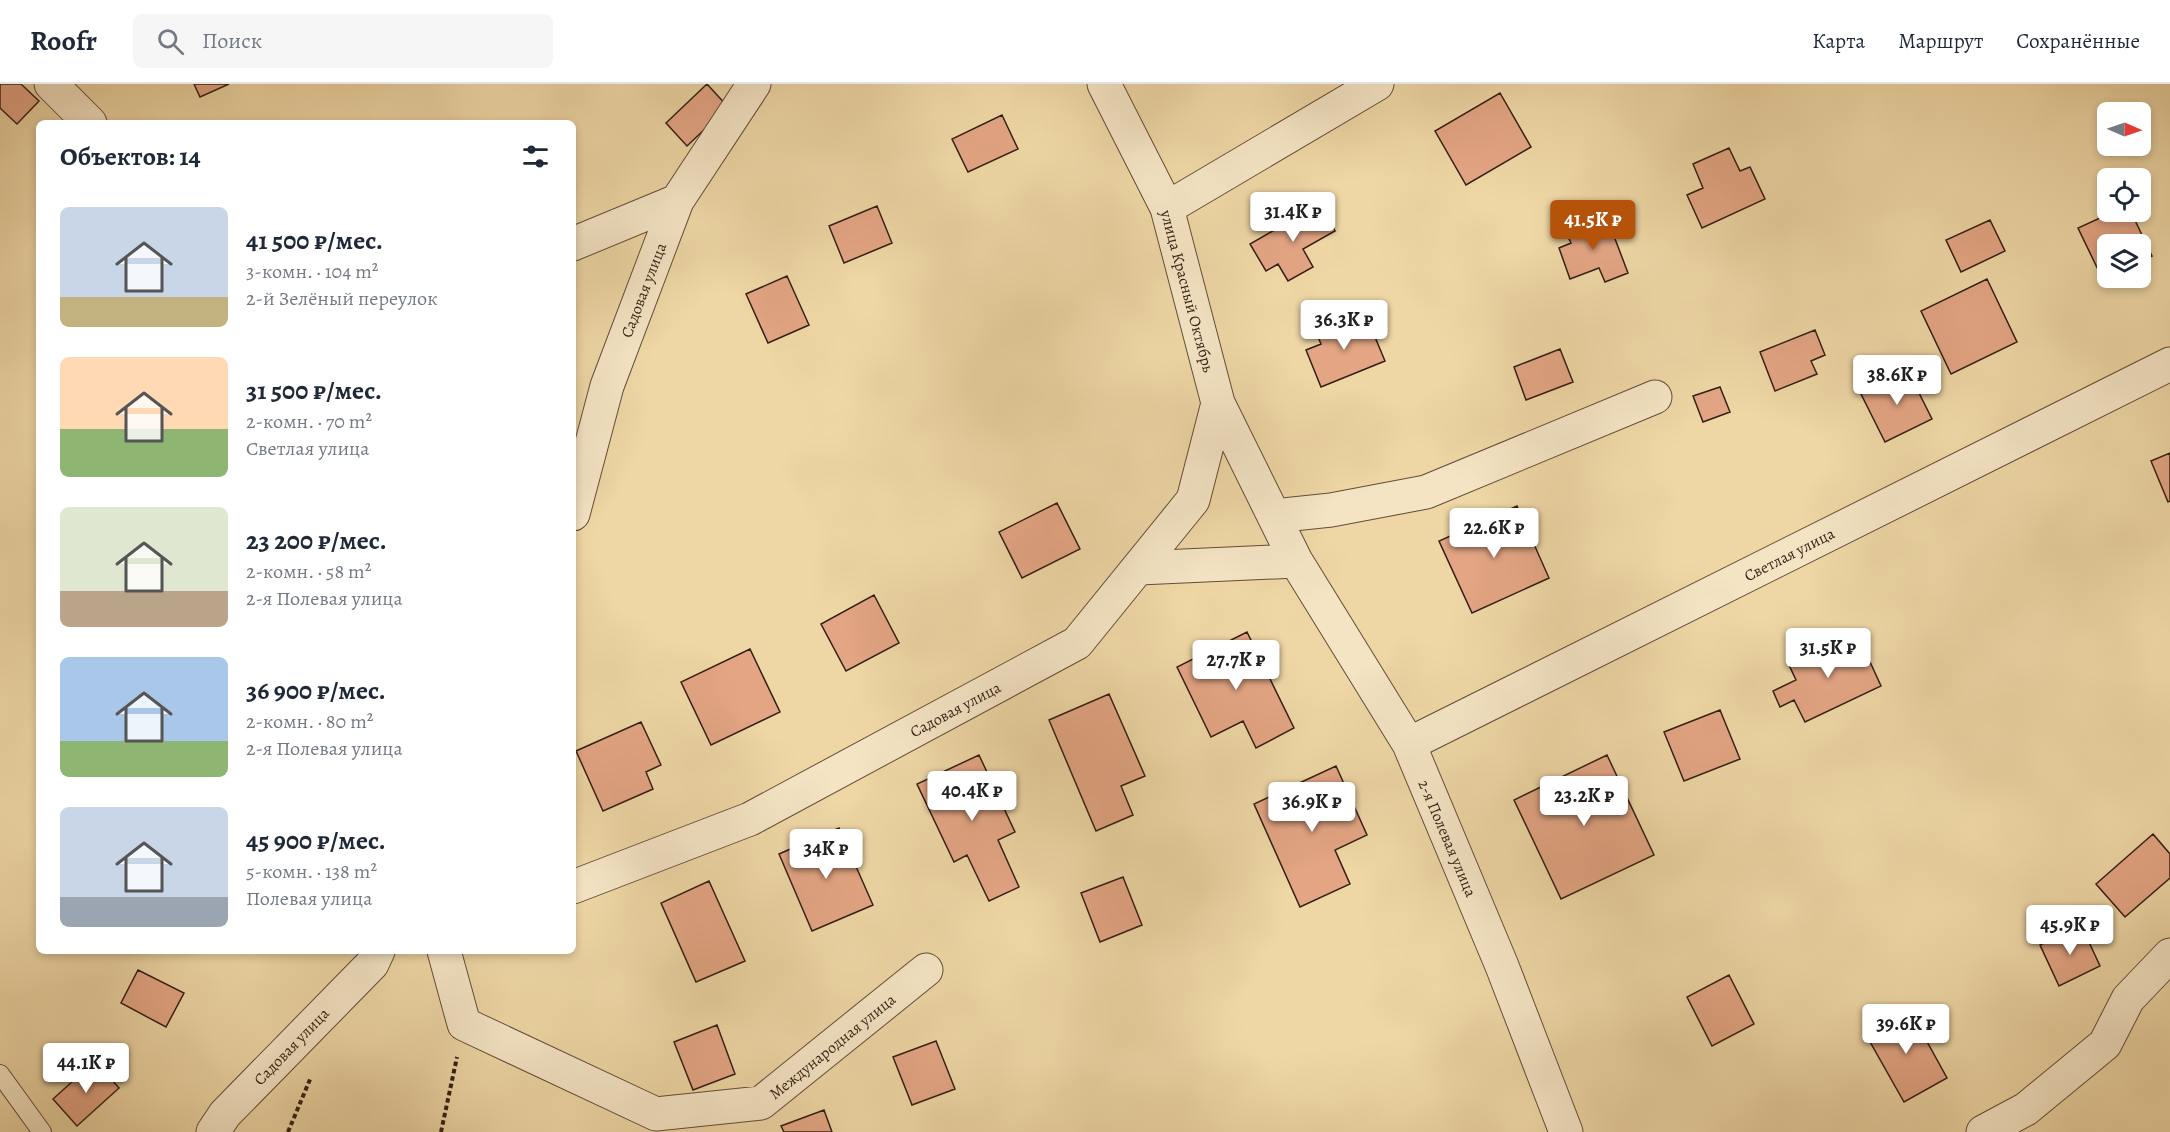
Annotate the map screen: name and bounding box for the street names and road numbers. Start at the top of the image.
street label: улица Красный Октябрь [1155,207,1219,375]
street label: Садовая улица [616,239,672,341]
street label: Светлая улица [1740,522,1839,587]
street label: Садовая улица [906,676,1005,743]
street label: 2-я Полевая улица [1412,776,1482,901]
street label: Международная улица [765,988,901,1105]
street label: Садовая улица [249,1003,335,1090]

